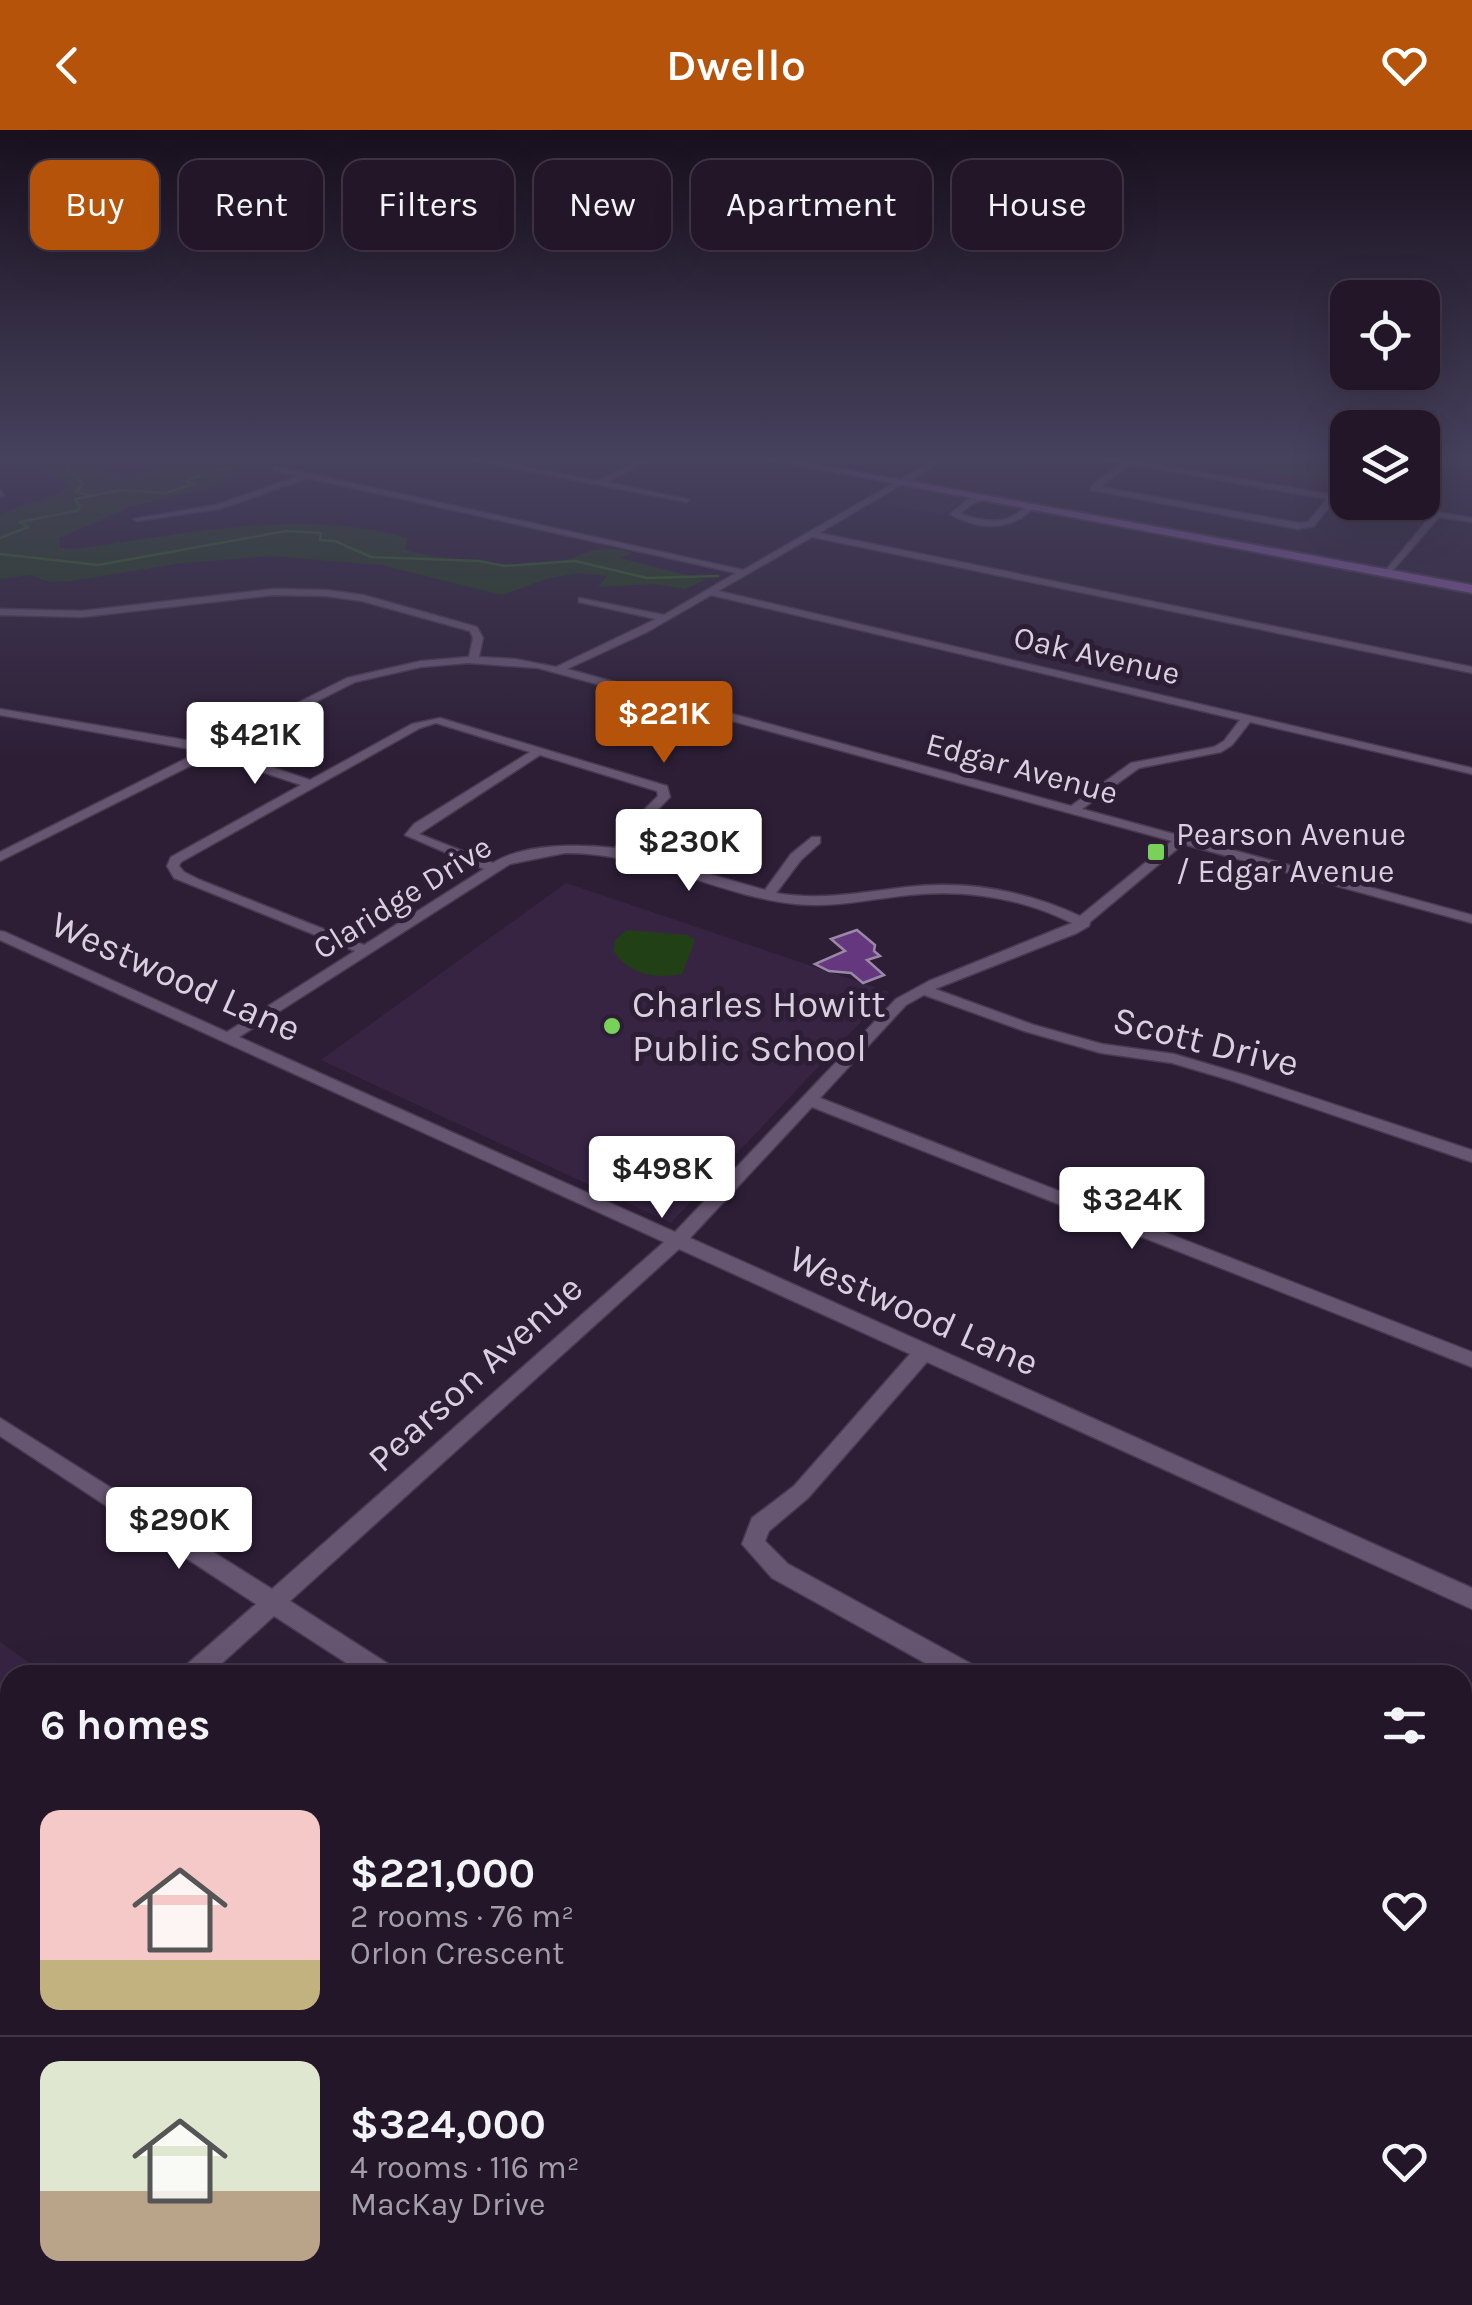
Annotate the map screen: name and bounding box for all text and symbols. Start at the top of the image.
icon: back [40,38,95,93]
icon: heart [1377,38,1432,93]
text: Dwello [666,39,806,91]
chip: Buy [30,160,159,250]
chip: Rent [179,160,323,250]
chip: Filters [343,160,514,250]
chip: New [534,160,671,250]
chip: Apartment [691,160,932,250]
chip: House [952,160,1122,250]
map controls [1330,280,1440,520]
button: locate [1330,280,1440,390]
button: layers [1330,410,1440,520]
street label: Oak Avenue [1010,618,1183,693]
pin: $221K [594,681,734,766]
text: $221K [617,695,711,732]
pin: $421K [185,702,325,787]
text: $421K [209,716,301,753]
street label: Edgar Avenue [922,725,1122,812]
pin: $230K [619,809,759,894]
place label: Pearson Avenue / Edgar Avenue [1176,816,1406,890]
text: $230K [638,823,740,860]
street label: Claridge Drive [306,828,498,967]
marker: Pearson Avenue / Edgar Avenue [1145,841,1167,863]
street label: Westwood Lane [44,901,307,1052]
place label: Charles Howitt Public School [632,982,886,1071]
street label: Scott Drive [1108,997,1303,1086]
marker: Charles Howitt Public School [601,1015,623,1037]
pin: $498K [592,1136,732,1221]
text: $498K [611,1150,713,1187]
pin: $324K [1062,1167,1202,1252]
text: $324K [1081,1181,1183,1218]
street label: Westwood Lane [782,1235,1045,1386]
street label: Pearson Avenue [359,1265,592,1481]
pin: $290K [109,1487,249,1572]
text: $290K [128,1501,230,1538]
icon: filters [1377,1698,1432,1753]
text: 6 homes [40,1700,210,1750]
text: $221,000 [350,1848,535,1898]
icon: home [120,1850,240,1970]
icon: heart [1377,1883,1432,1938]
text: 2 rooms · 76 m² [350,1898,574,1935]
text: Orlon Crescent [350,1935,564,1972]
text: $324,000 [350,2099,546,2149]
icon: home [120,2101,240,2221]
icon: heart [1377,2134,1432,2189]
text: 4 rooms · 116 m² [350,2149,580,2186]
text: MacKay Drive [350,2186,546,2223]

